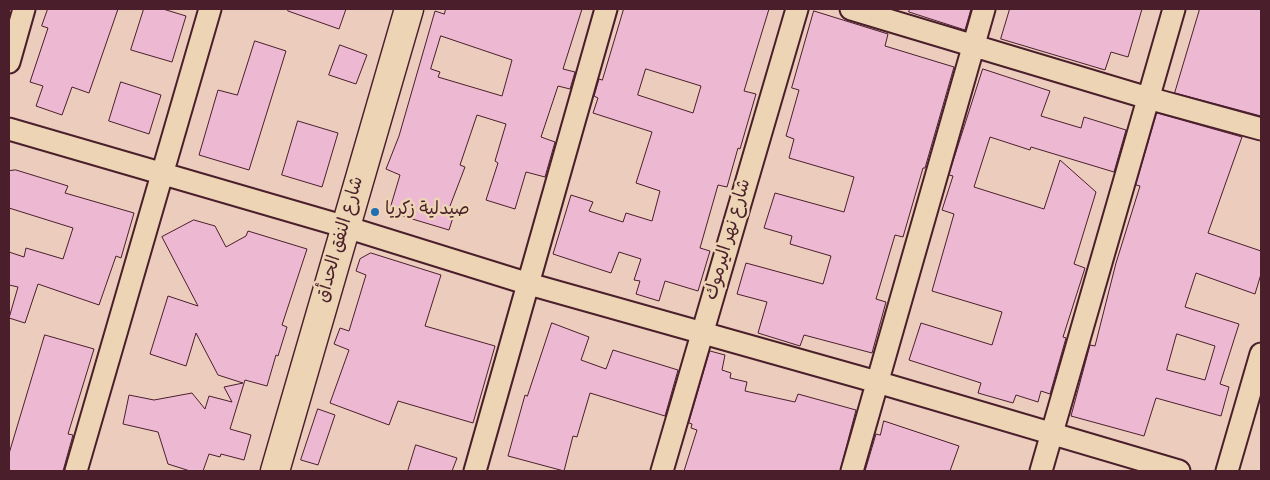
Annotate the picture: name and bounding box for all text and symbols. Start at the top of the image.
street label: شارع النفق الحدأق [314,174,370,306]
street label: شارع نهر اليرموك [702,177,758,303]
place label: صيدلية زكريا [385,201,470,223]
marker: صيدلية زكريا [369,206,381,218]

